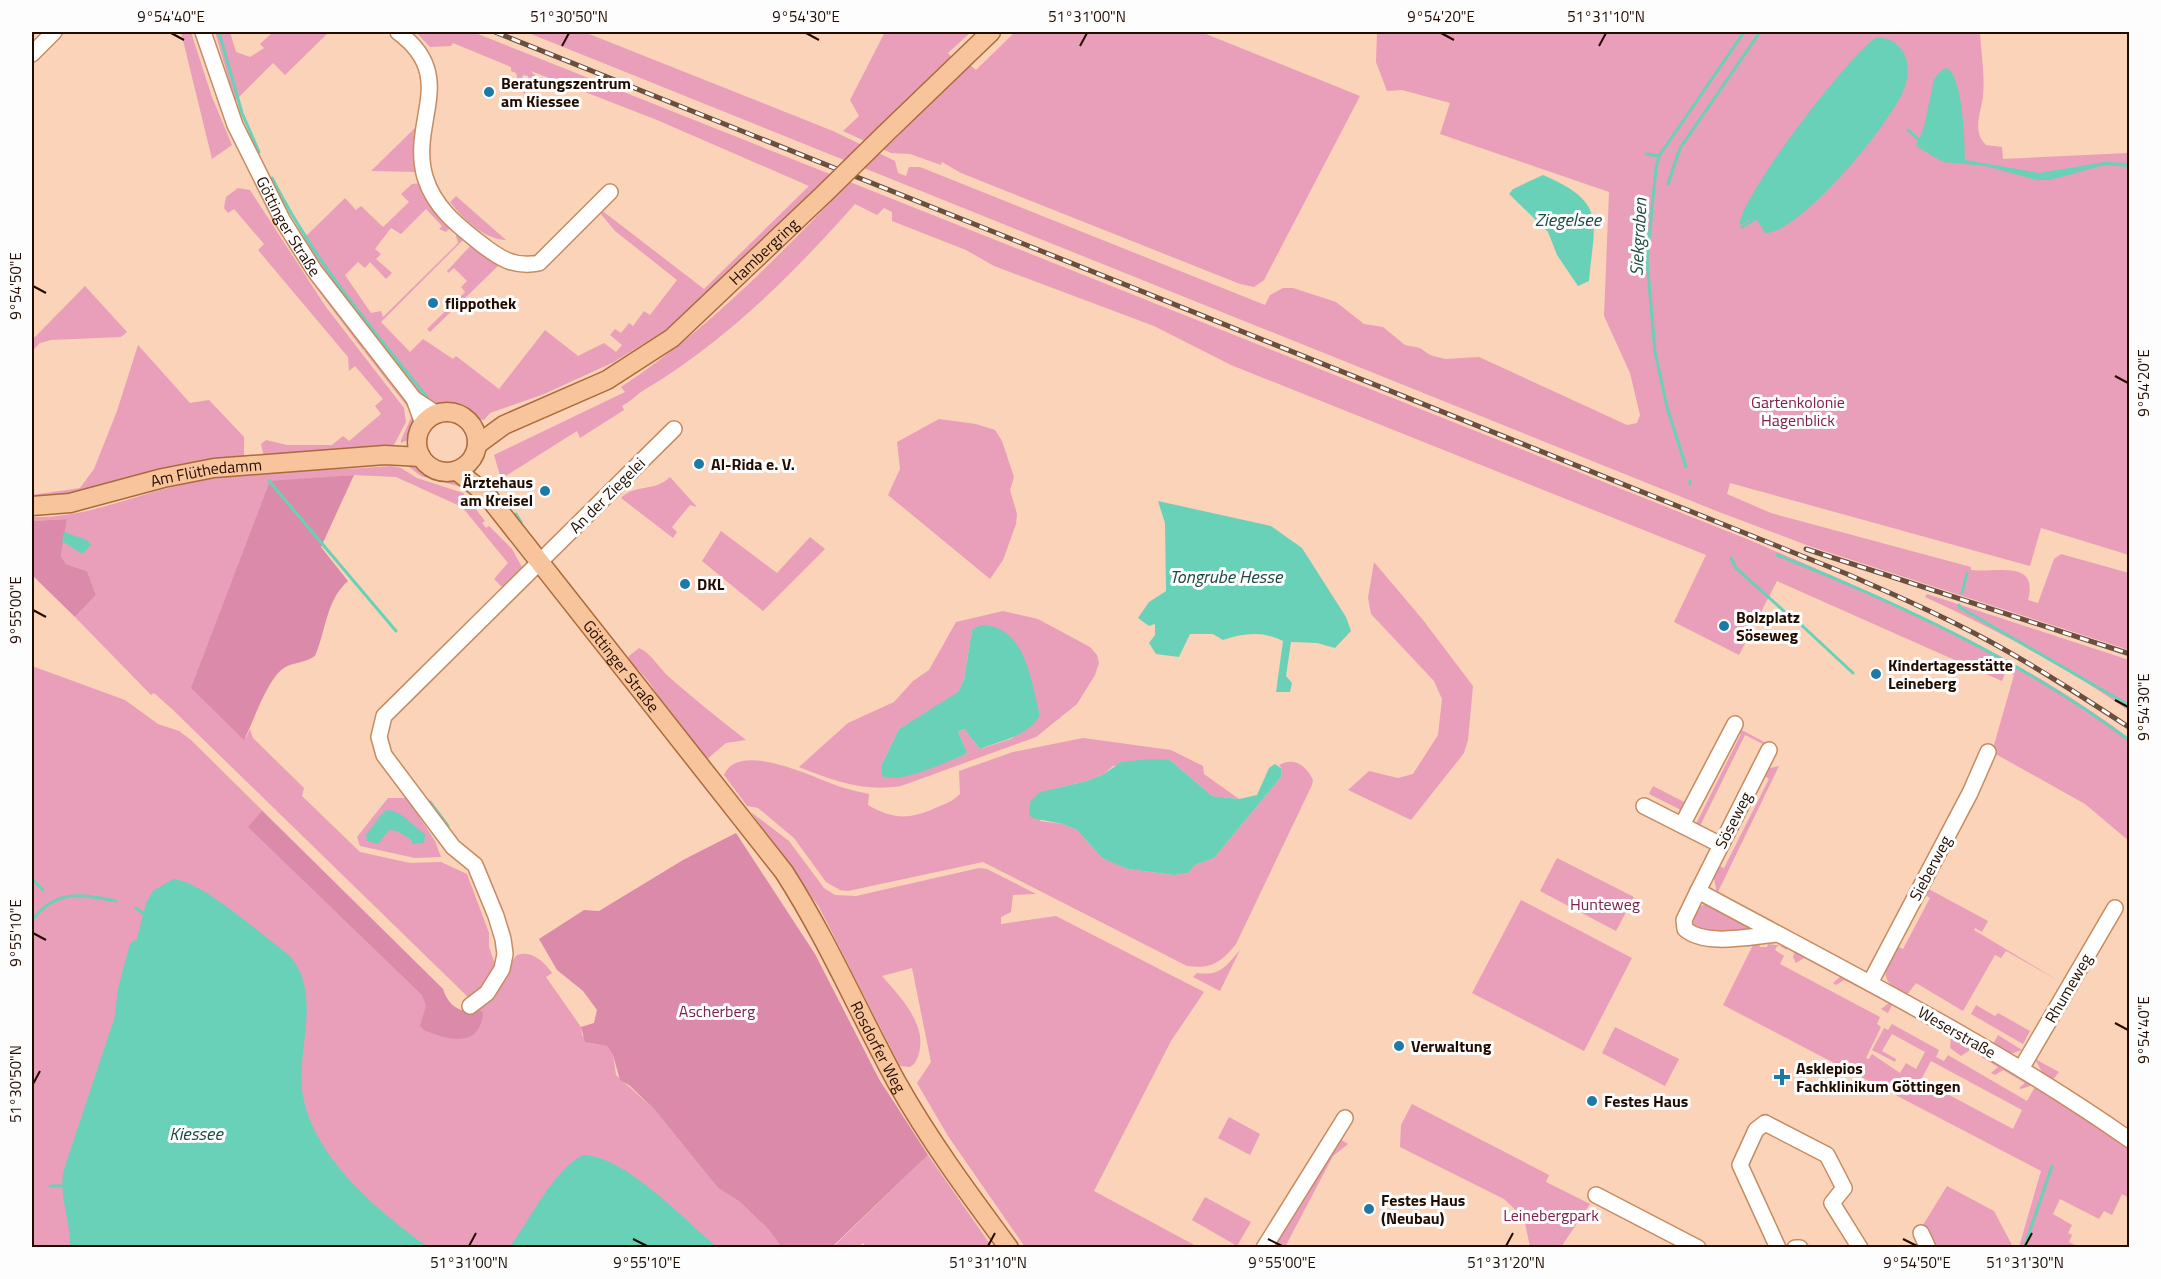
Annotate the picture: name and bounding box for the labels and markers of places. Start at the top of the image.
place label: Beratungszentrum am Kiessee [501,71,631,113]
marker: Beratungszentrum am Kiessee [482,85,496,99]
place label: flippothek [445,291,517,315]
marker: flippothek [426,296,440,310]
place label: Al-Rida e. V. [711,452,795,476]
marker: Al-Rida e. V. [692,457,706,471]
place label: Ärztehaus am Kreisel [460,470,533,512]
marker: Ärztehaus am Kreisel [538,484,552,498]
place label: DKL [697,572,725,596]
marker: DKL [678,577,692,591]
place label: Bolzplatz Söseweg [1736,605,1800,647]
marker: Bolzplatz Söseweg [1717,619,1731,633]
place label: Kindertagesstätte Leineberg [1888,653,2013,695]
marker: Kindertagesstätte Leineberg [1869,667,1883,681]
place label: Verwaltung [1411,1034,1492,1058]
marker: Verwaltung [1392,1039,1406,1053]
place label: Asklepios Fachklinikum Göttingen [1796,1056,1961,1098]
marker: Asklepios Fachklinikum Göttingen [1773,1068,1791,1086]
place label: Festes Haus [1604,1089,1688,1113]
marker: Festes Haus [1585,1094,1599,1108]
place label: Festes Haus (Neubau) [1381,1188,1465,1230]
marker: Festes Haus (Neubau) [1362,1202,1376,1216]

